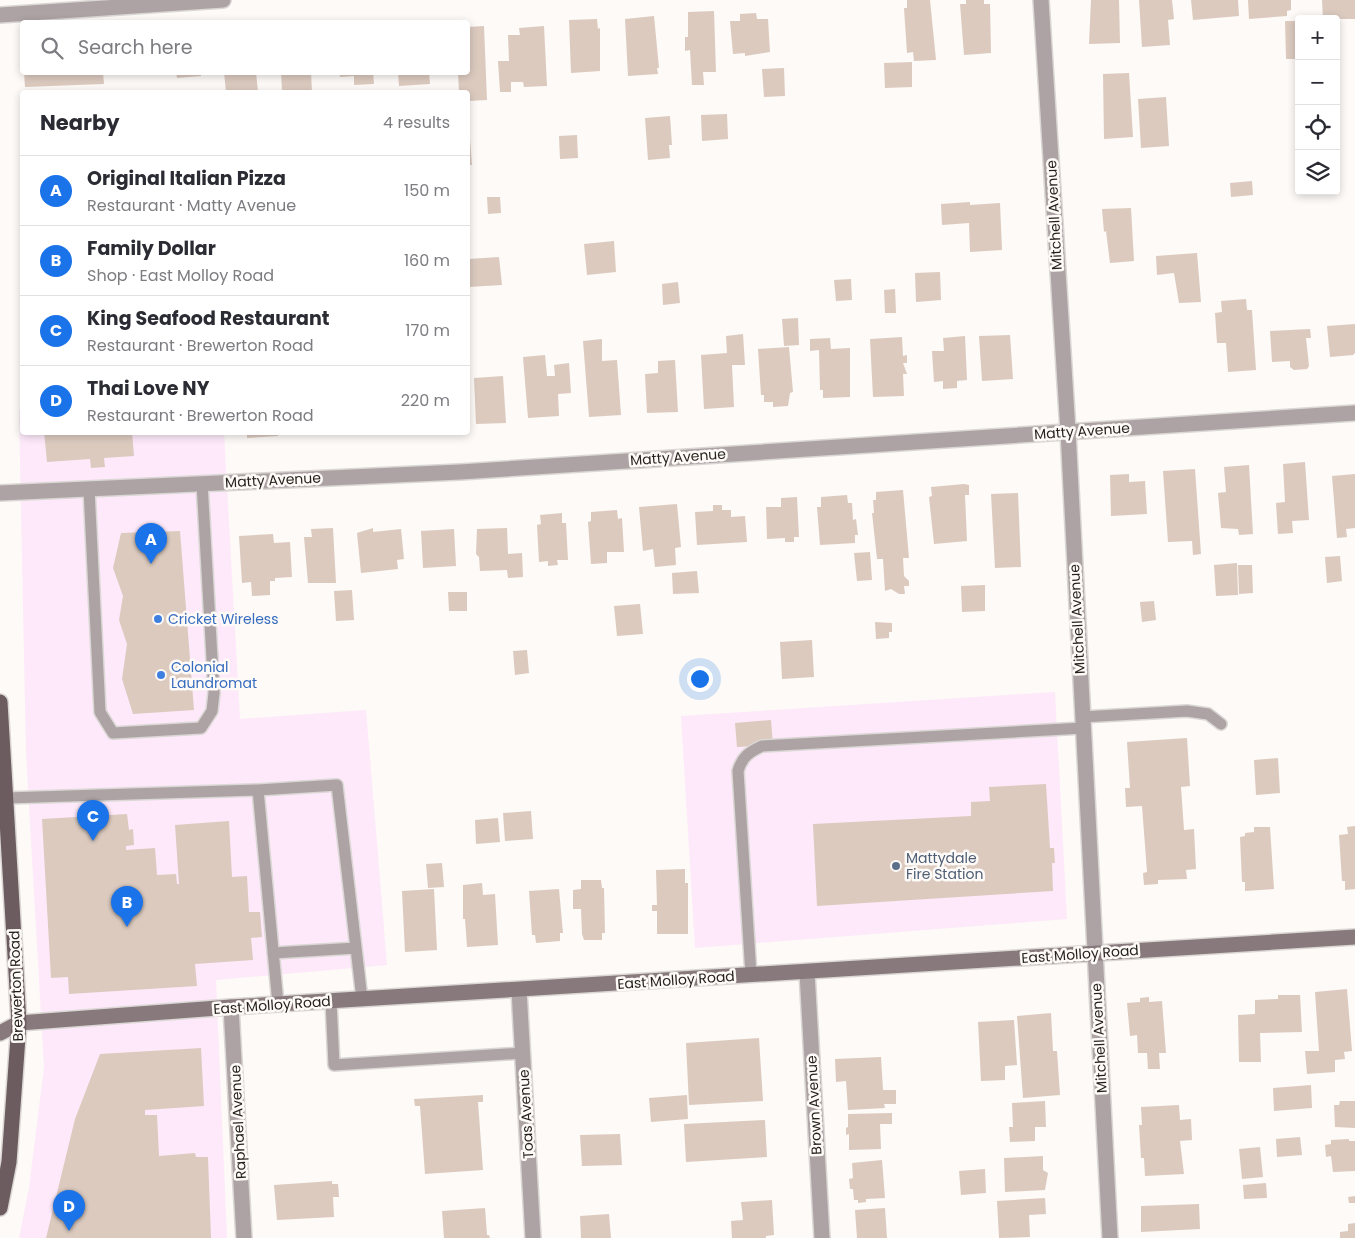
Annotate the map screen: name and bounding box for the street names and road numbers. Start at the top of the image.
street label: Mitchell Avenue [1041,159,1067,270]
street label: Matty Avenue [1033,418,1131,444]
street label: Matty Avenue [629,444,727,470]
street label: Matty Avenue [225,467,322,492]
street label: Mitchell Avenue [1064,563,1090,674]
street label: Brewerton Road [4,930,28,1042]
street label: East Molloy Road [1021,940,1139,968]
street label: East Molloy Road [617,966,735,994]
street label: Mitchell Avenue [1086,982,1112,1093]
street label: East Molloy Road [213,991,331,1019]
street label: Brown Avenue [801,1054,827,1155]
street label: Raphael Avenue [225,1064,251,1180]
street label: Toas Avenue [514,1068,538,1159]

